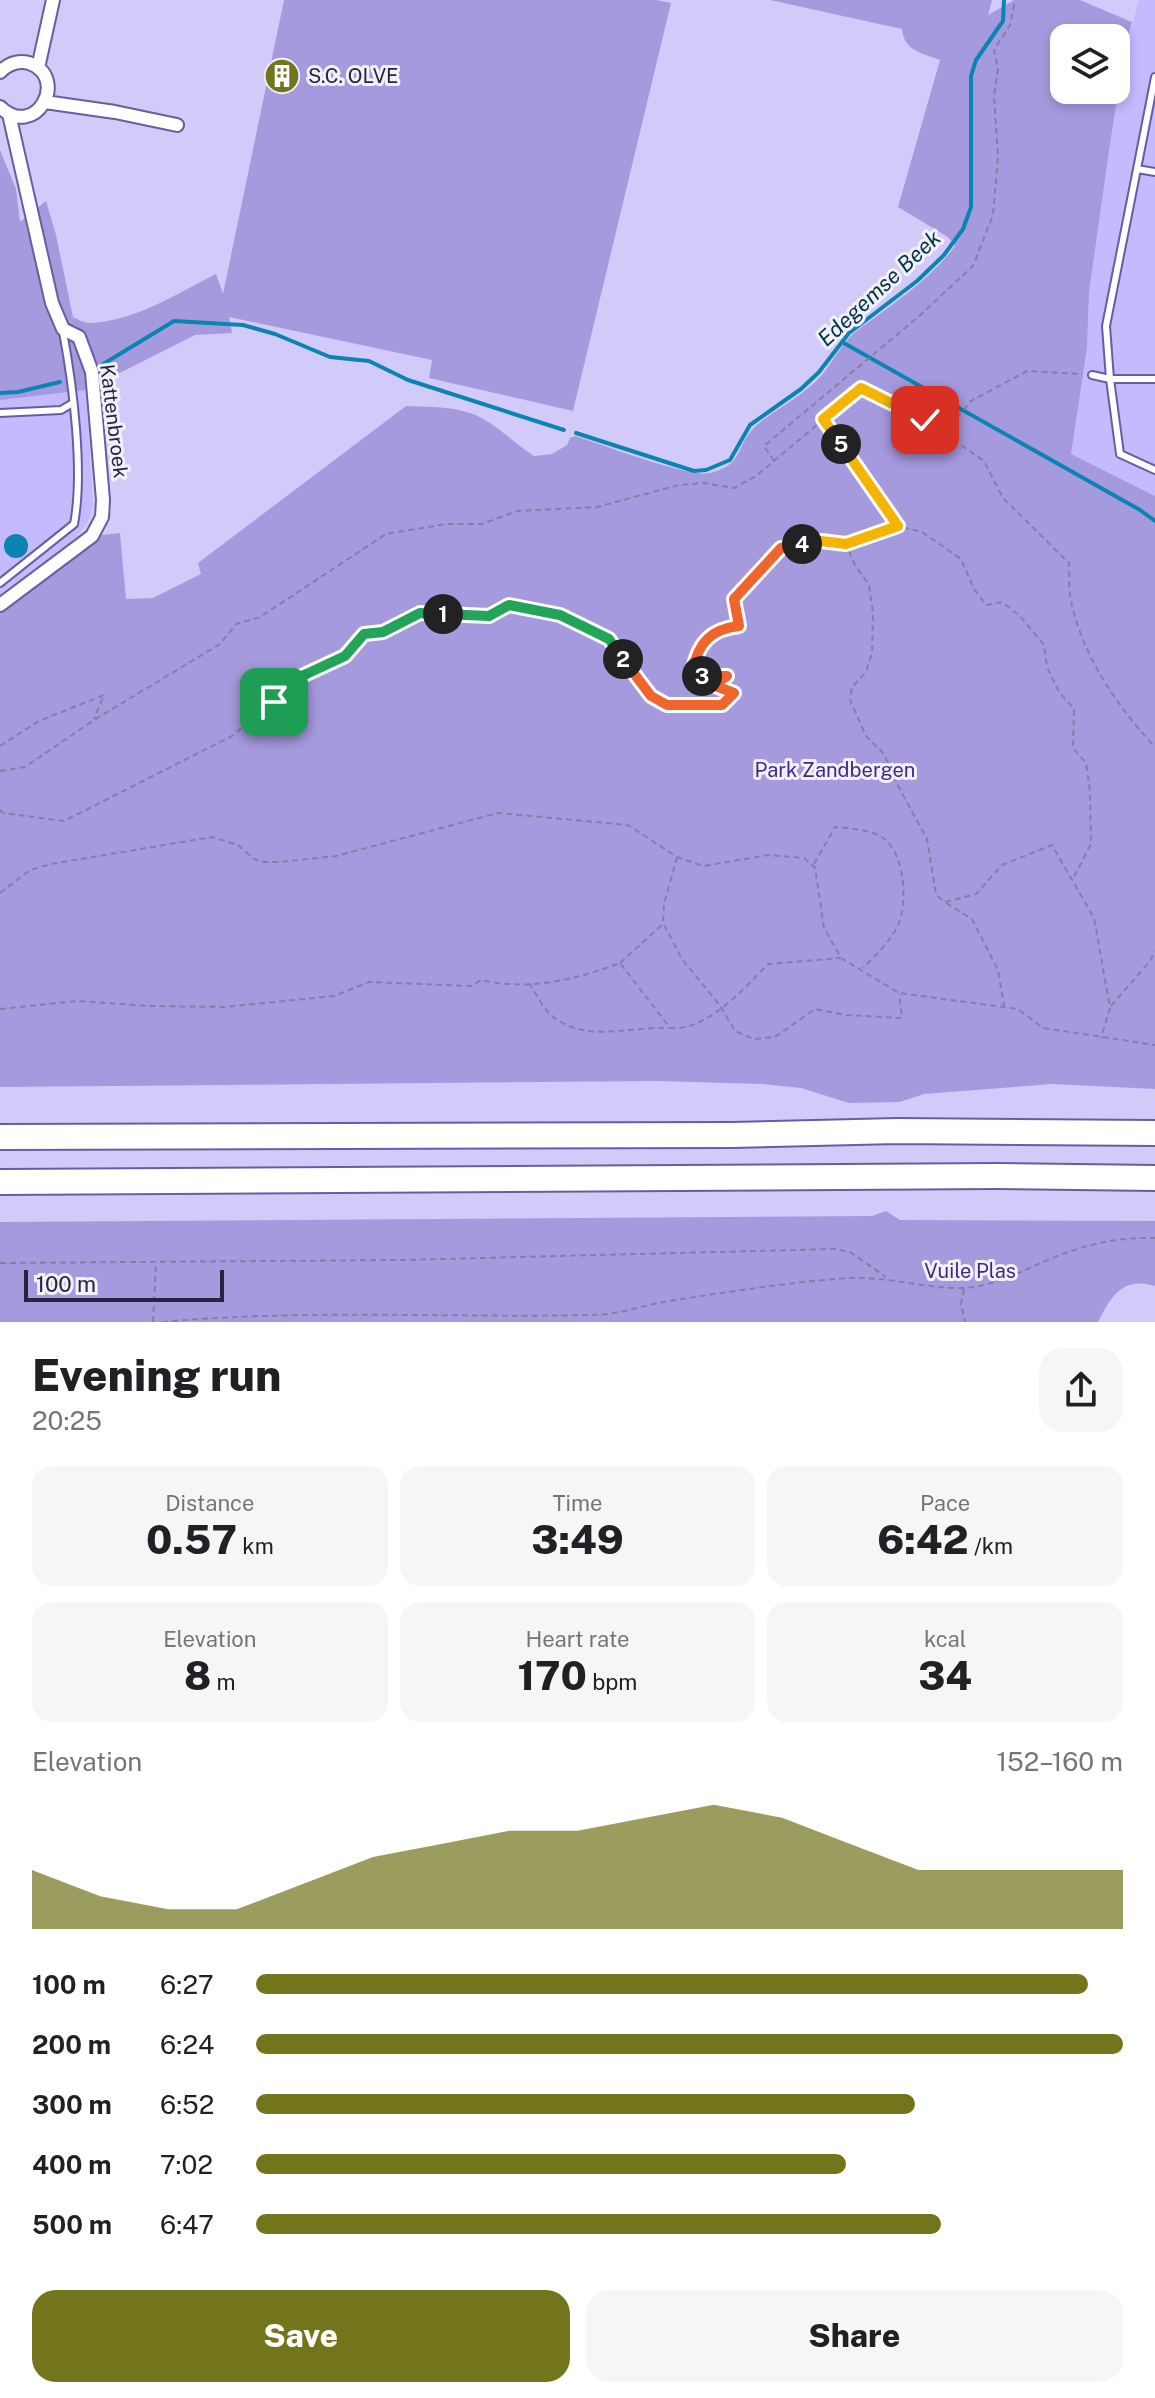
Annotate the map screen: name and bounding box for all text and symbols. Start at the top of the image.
map controls [1050,24,1130,104]
button: layers [1050,24,1130,104]
building icon: S.C. OLVE [263,57,301,95]
place label: S.C. OLVE [308,64,399,88]
water label: Edegemse Beek [812,224,946,352]
street label: Kattenbroek [95,363,133,479]
pin [891,386,959,454]
icon: check [903,398,947,442]
pin: 5 [821,424,861,464]
text: 5 [834,431,848,457]
pin: 4 [782,524,822,564]
text: 4 [795,531,809,557]
pin: 1 [423,594,463,634]
text: 1 [438,601,448,627]
pin: 2 [603,639,643,679]
text: 2 [616,646,630,672]
pin: 3 [682,656,722,696]
text: 3 [695,663,709,689]
pin [240,668,308,736]
icon: arrive [252,680,296,724]
park label: Park Zandbergen [755,758,915,782]
park label: Vuile Plas [924,1259,1016,1283]
scale bar [24,1266,224,1302]
text: 100 m [36,1271,96,1297]
button: share [1039,1348,1123,1432]
text: Evening run [32,1349,281,1401]
text: 20:25 [32,1405,102,1436]
text: Distance [165,1490,254,1516]
text: Time [552,1490,603,1516]
text: Pace [920,1490,970,1516]
text: 0.57 [146,1516,237,1563]
text: 3:49 [531,1516,624,1563]
text: 6:42 [877,1516,969,1563]
text: km [237,1533,274,1559]
text: /km [969,1533,1013,1559]
text: Elevation [163,1626,257,1652]
text: Heart rate [525,1626,629,1652]
text: kcal [924,1626,966,1652]
text: 8 [184,1652,211,1699]
text: 170 [518,1652,587,1699]
text: 34 [918,1652,972,1699]
text: m [211,1669,236,1695]
text: bpm [587,1669,637,1695]
text: Elevation [32,1746,142,1777]
text: 152–160 m [996,1746,1123,1777]
text: 100 m [32,1969,106,2000]
text: 6:27 [160,1969,214,2000]
text: 200 m [32,2029,111,2060]
text: 6:24 [160,2029,214,2060]
text: 300 m [32,2089,112,2120]
text: 6:52 [160,2089,214,2120]
text: 400 m [32,2149,112,2180]
text: 7:02 [160,2149,213,2180]
text: 500 m [32,2209,112,2240]
text: 6:47 [160,2209,214,2240]
button: Save [32,2290,570,2382]
button: Share [586,2290,1123,2382]

